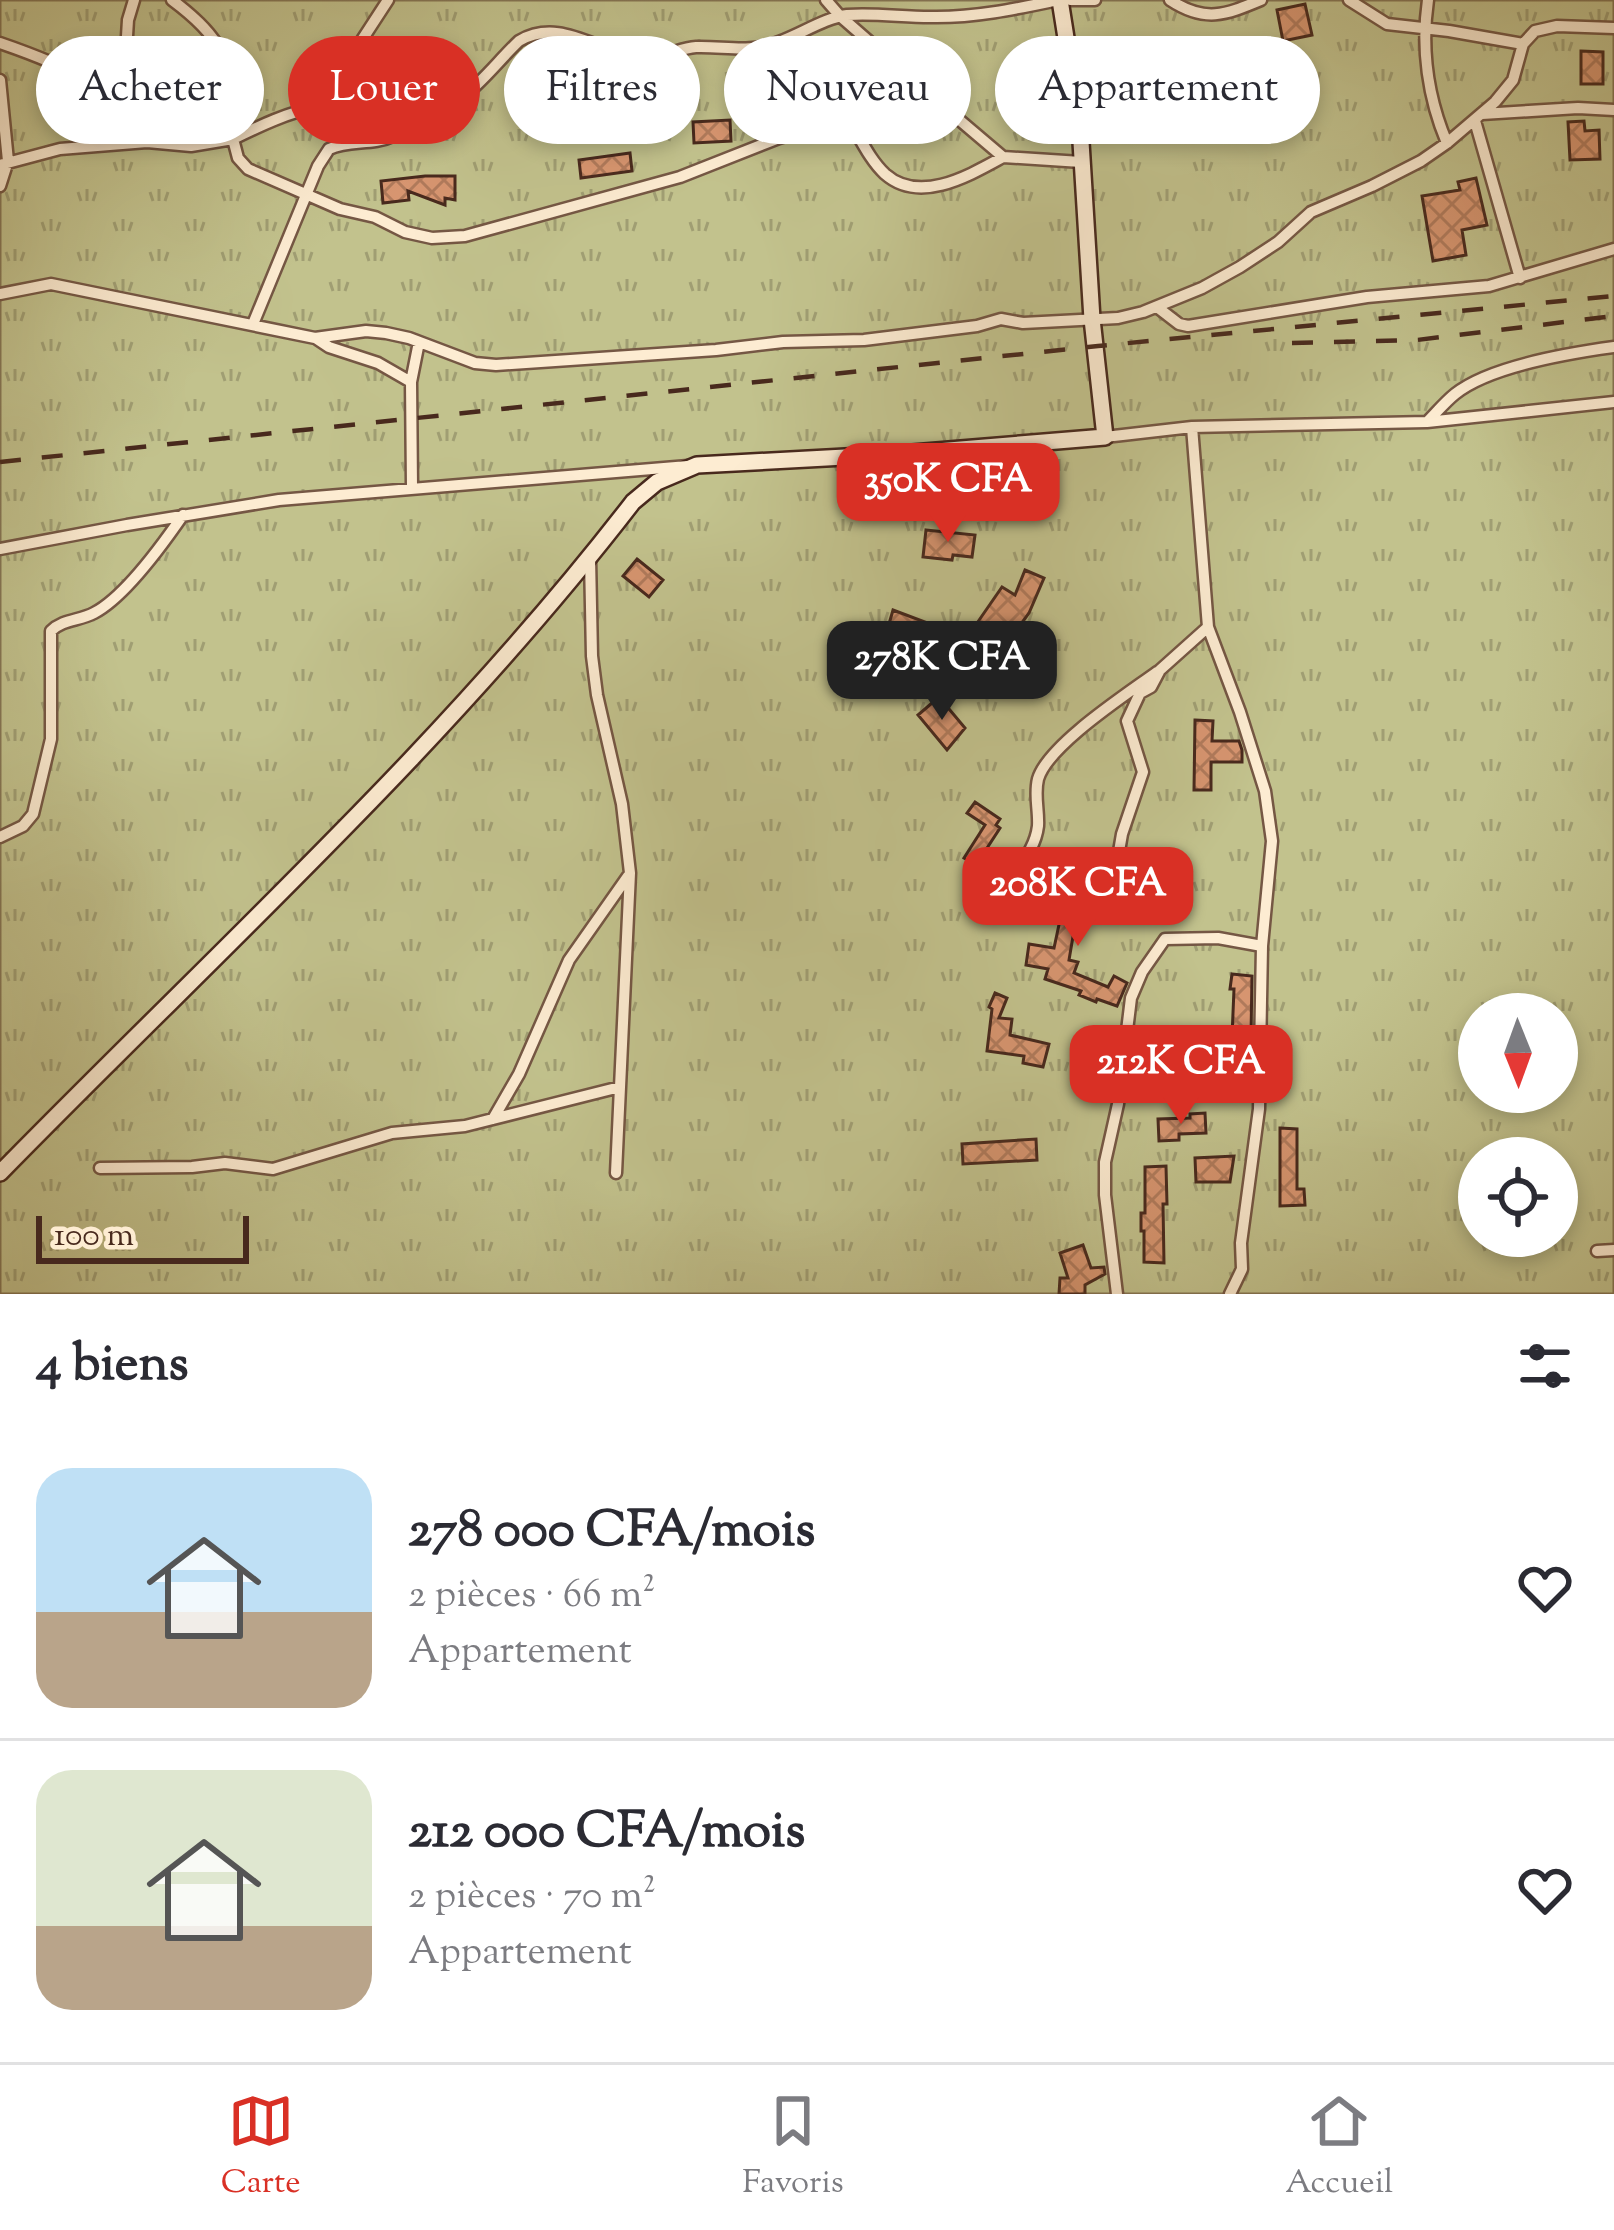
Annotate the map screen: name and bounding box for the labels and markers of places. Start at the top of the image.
pin: 350K CFA [824,443,1072,545]
pin: 278K CFA [818,621,1066,723]
pin: 208K CFA [954,847,1202,949]
pin: 212K CFA [1057,1025,1305,1127]

